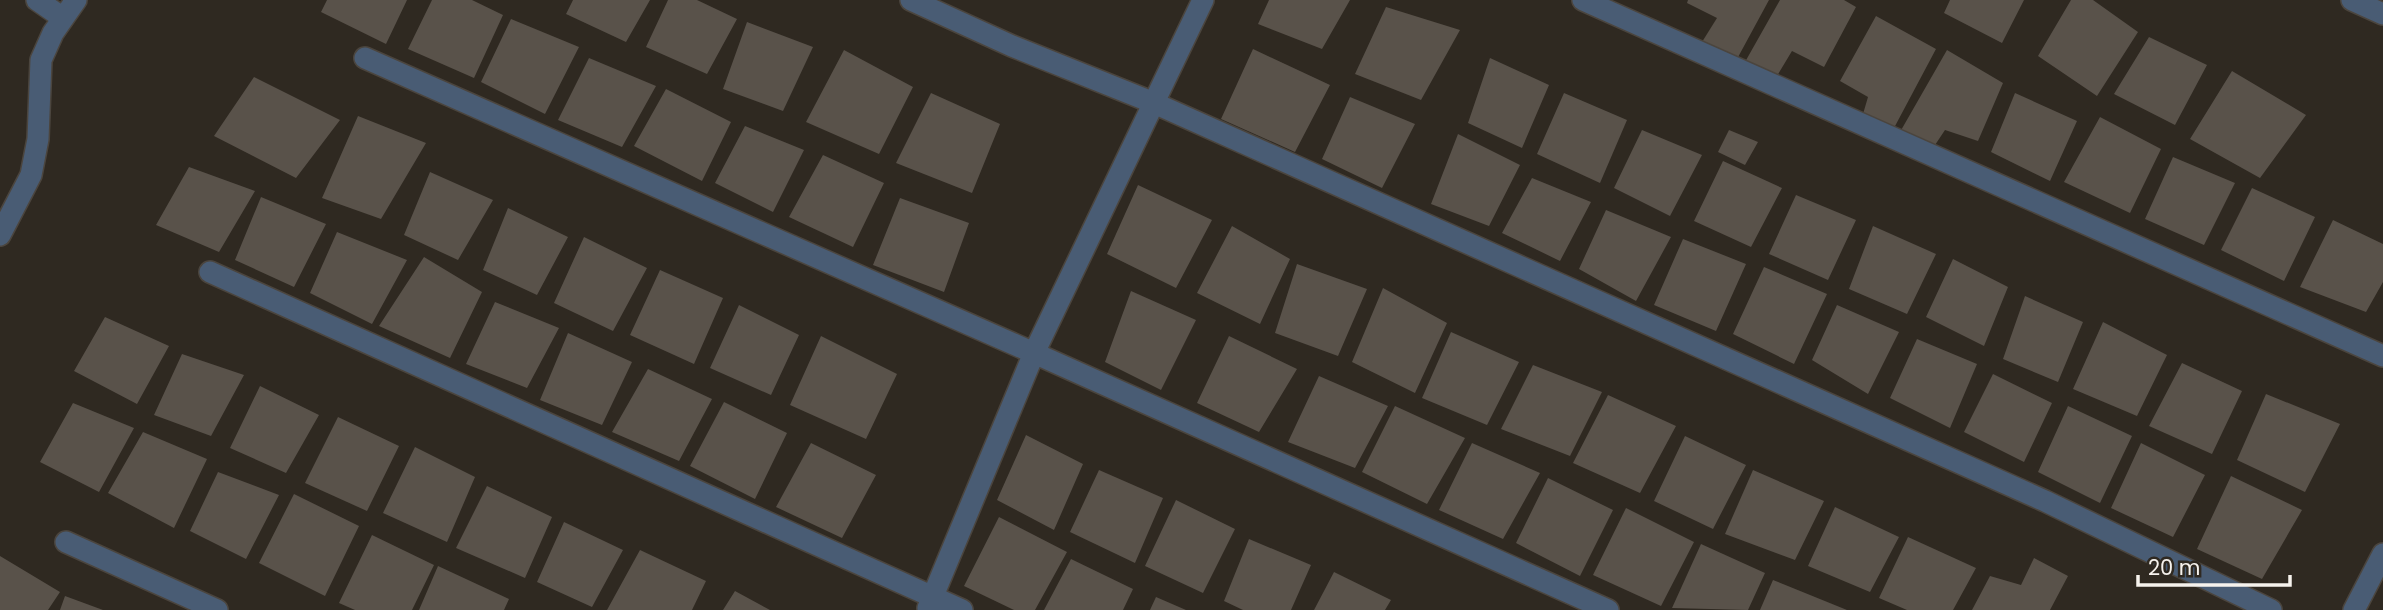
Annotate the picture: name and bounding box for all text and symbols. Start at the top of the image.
scale bar [2138,544,2290,588]
text: 20 m [2148,553,2201,582]

